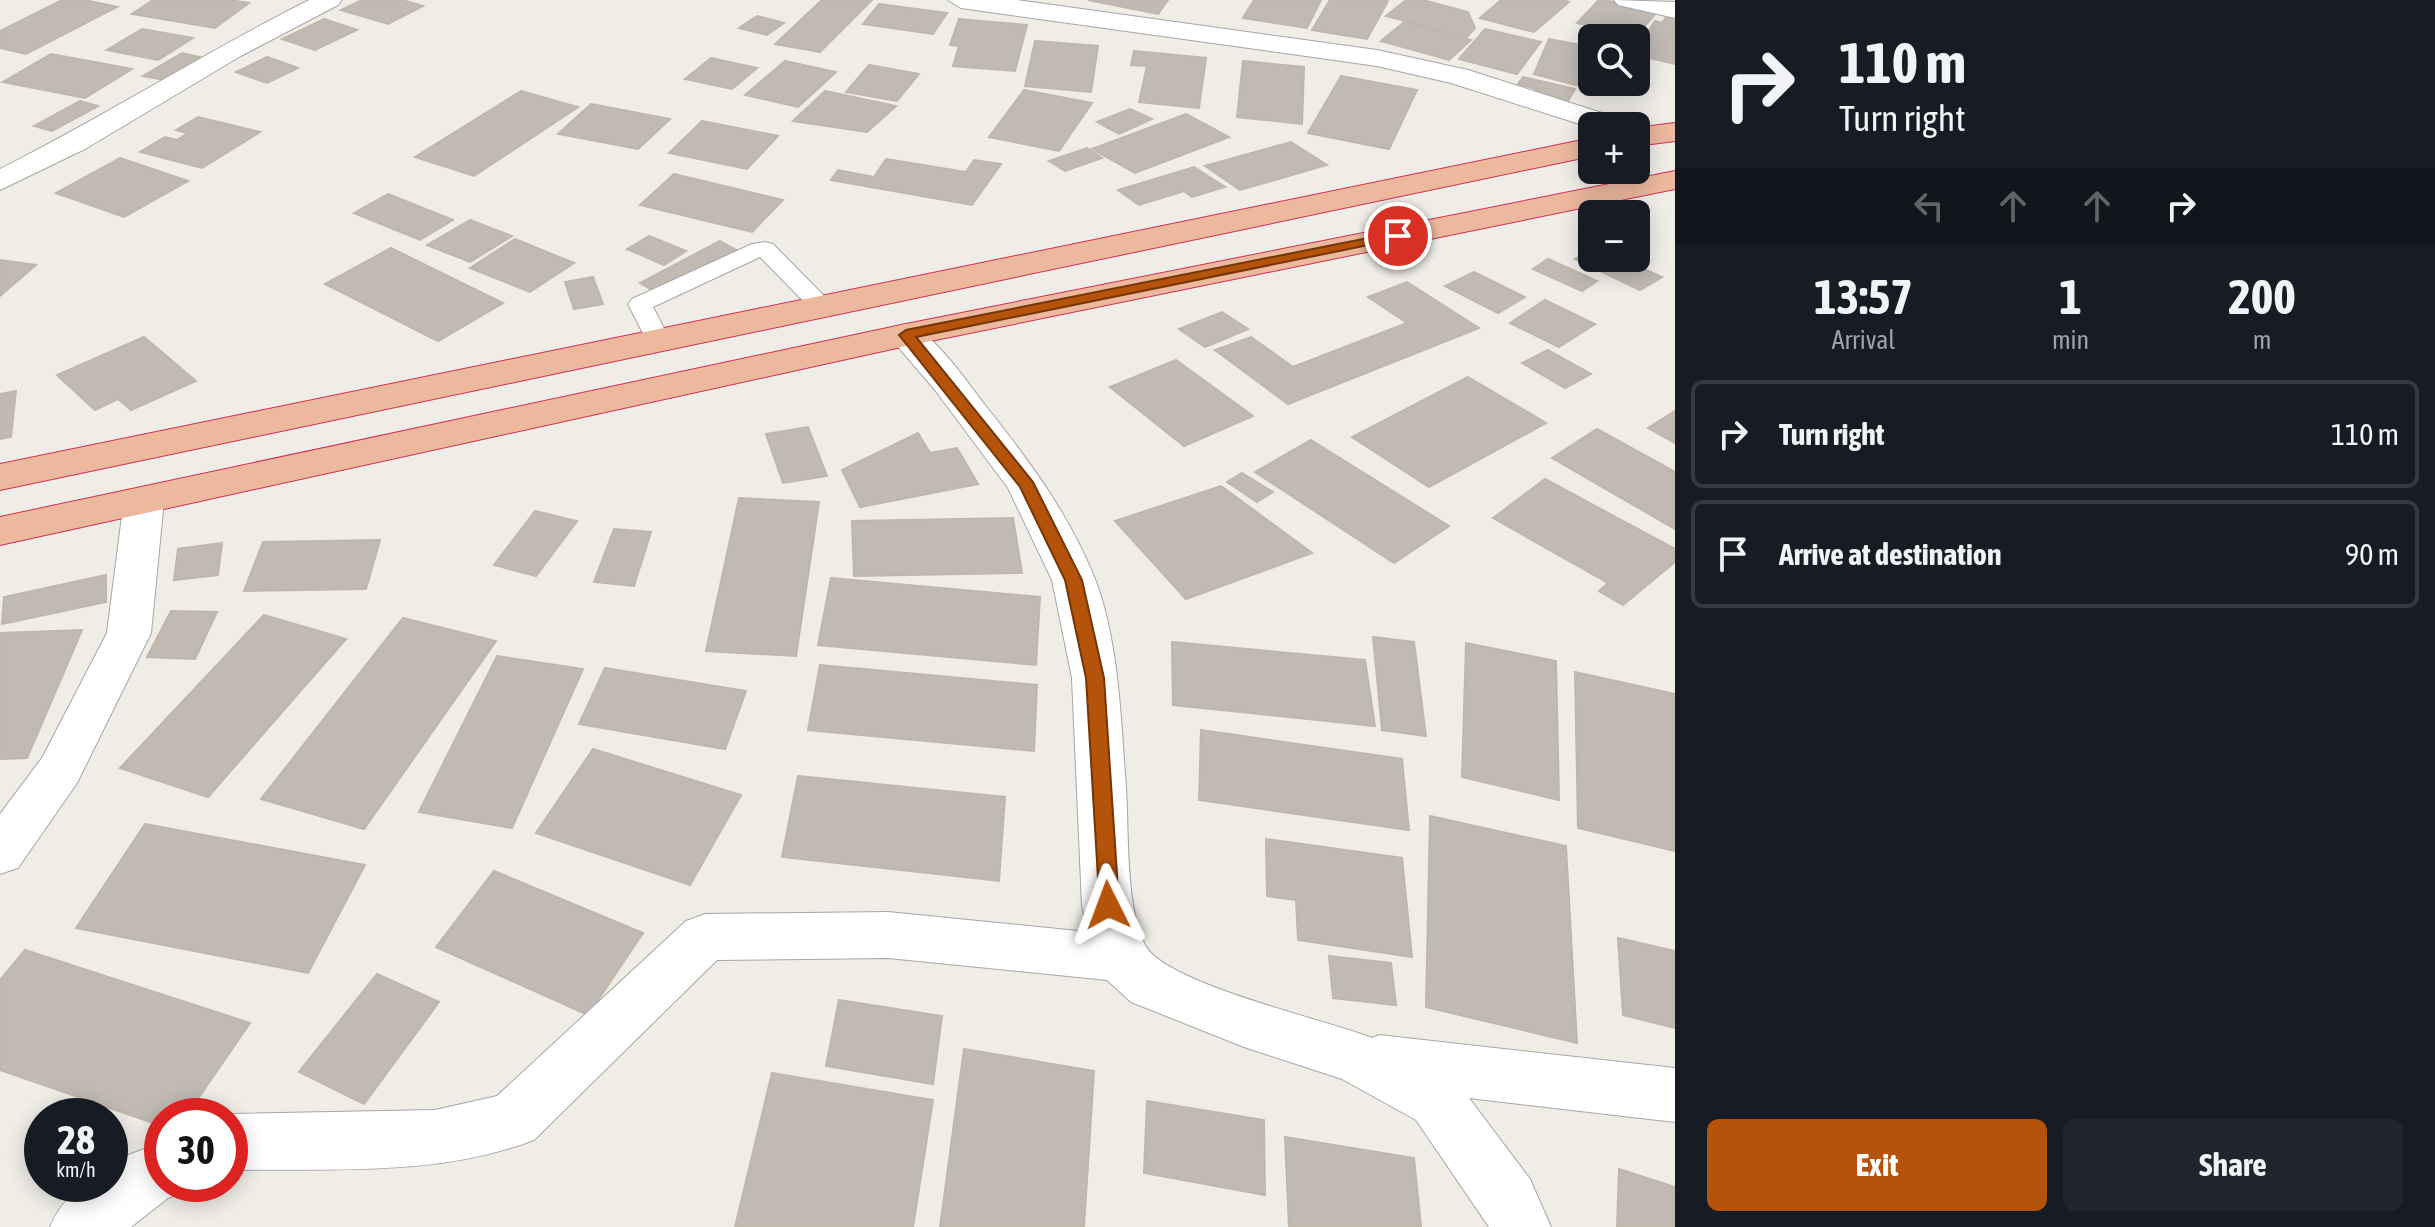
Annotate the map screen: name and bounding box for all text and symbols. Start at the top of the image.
map controls [1578,24,1650,272]
button: search [1578,24,1650,96]
text: 110 m [1839,31,1966,95]
icon: right [1707,32,1811,136]
text: Turn right [1839,97,1966,139]
button: + [1578,112,1650,184]
icon: left [1907,184,1951,228]
icon: ahead [1991,184,2035,228]
icon: ahead [2075,184,2119,228]
icon: right [2159,184,2203,228]
button: − [1578,200,1650,272]
pin [1364,202,1432,270]
icon: arrive [1376,214,1420,258]
text: 13:57 [1814,269,1913,324]
text: 1 [2059,269,2082,324]
text: 200 [2228,269,2296,324]
text: Arrival [1832,325,1895,355]
text: min [2052,325,2089,355]
text: m [2253,325,2271,355]
icon: right [1711,412,1755,456]
text: Turn right [1779,417,1885,451]
text: 110 m [2331,417,2399,451]
icon: arrive [1711,532,1755,576]
text: Arrive at destination [1779,537,2001,571]
text: 90 m [2345,537,2399,571]
position arrow [1066,863,1150,947]
speed limit sign: 30 [144,1098,248,1202]
text: 28 [57,1117,95,1162]
button: Exit [1707,1119,2047,1211]
button: Share [2063,1119,2403,1211]
text: km/h [56,1158,96,1181]

